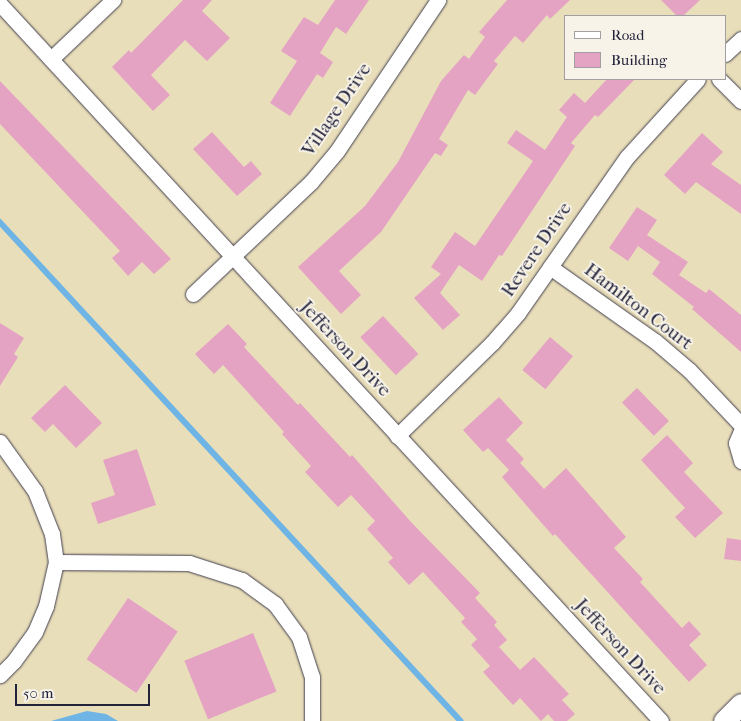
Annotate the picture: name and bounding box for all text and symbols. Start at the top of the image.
legend [564,15,726,80]
text: Road [611,26,644,44]
text: Building [611,51,667,69]
street label: Village Drive [298,59,376,161]
street label: Revere Drive [497,198,577,302]
street label: Hamilton Court [579,259,697,355]
street label: Jefferson Drive [295,296,395,402]
street label: Jefferson Drive [570,594,670,700]
scale bar [18,674,152,706]
text: 50 m [23,684,53,702]

